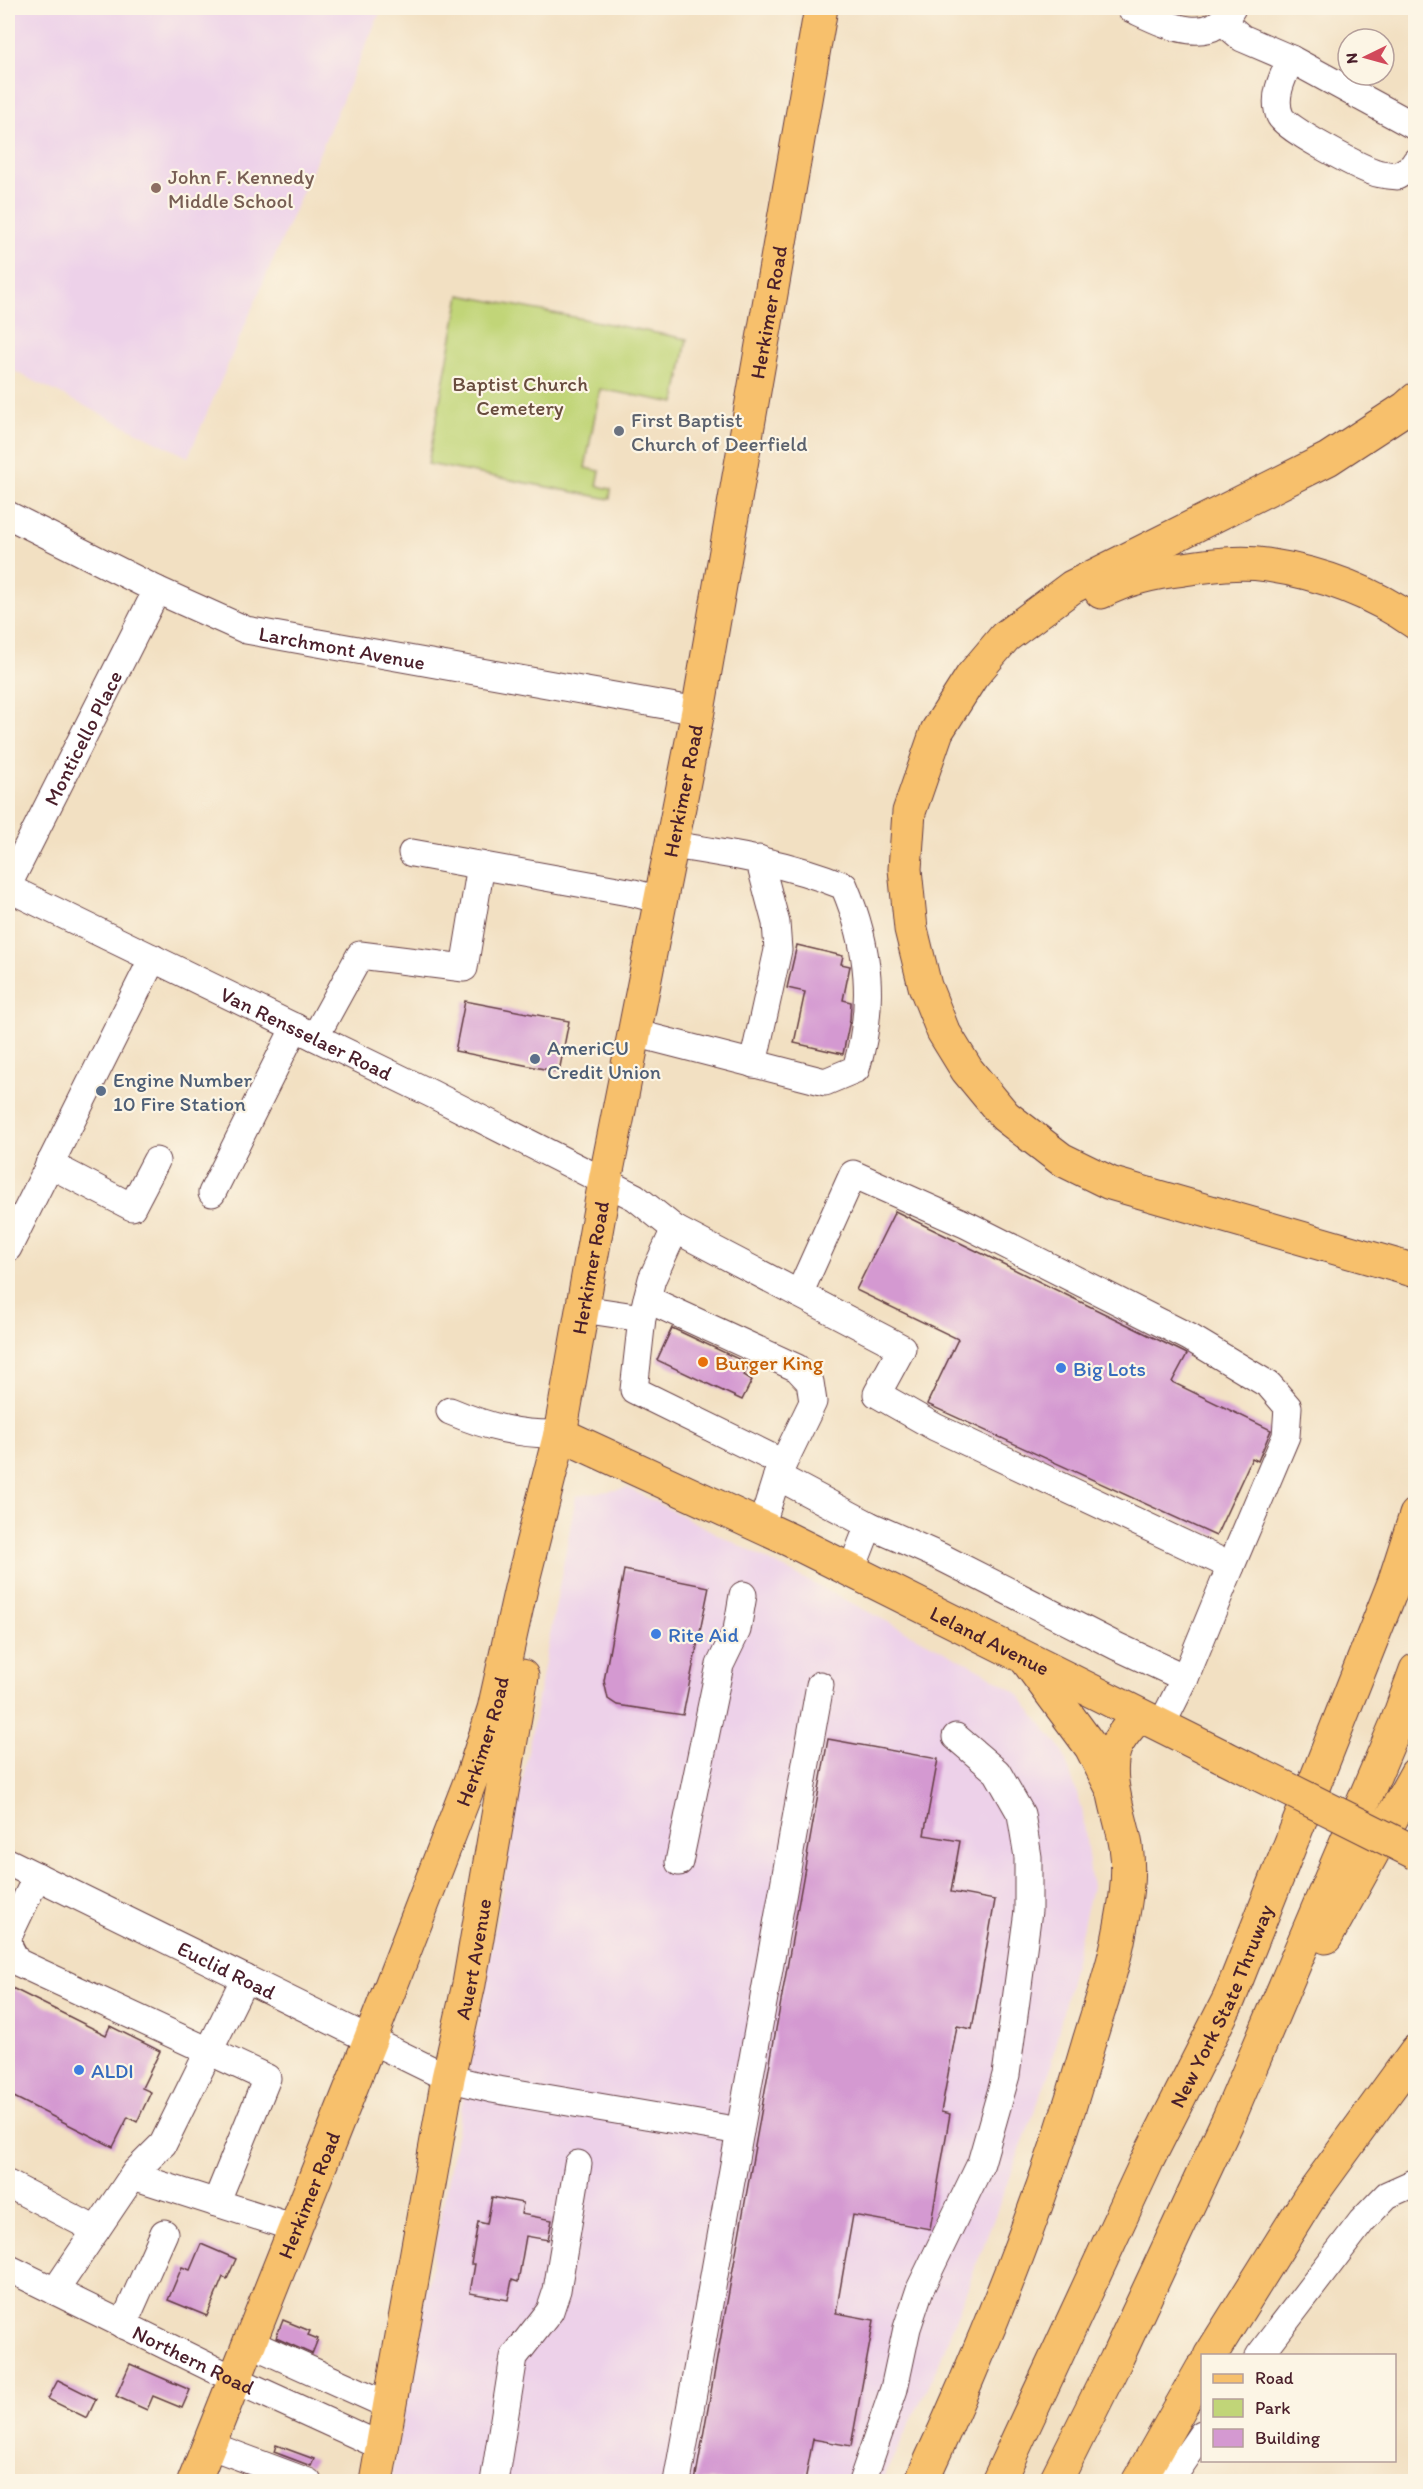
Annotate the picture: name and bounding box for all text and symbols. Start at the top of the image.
north arrow [1336,27,1396,87]
text: N [1342,52,1361,64]
place label: John F. Kennedy Middle School [168,164,314,213]
marker: John F. Kennedy Middle School [149,181,163,195]
street label: Herkimer Road [744,244,792,381]
park label: Baptist Church Cemetery [452,371,588,420]
place label: First Baptist Church of Deerfield [631,407,807,456]
marker: First Baptist Church of Deerfield [612,424,626,438]
street label: Larchmont Avenue [257,620,427,674]
street label: Monticello Place [38,666,127,809]
street label: Herkimer Road [657,722,708,859]
street label: Van Rensselaer Road [217,981,397,1086]
place label: AmeriCU Credit Union [547,1035,661,1084]
marker: AmeriCU Credit Union [528,1052,542,1066]
place label: Engine Number 10 Fire Station [113,1067,252,1116]
marker: Engine Number 10 Fire Station [94,1084,108,1098]
street label: Herkimer Road [565,1199,614,1336]
place label: Burger King [715,1350,824,1375]
marker: Burger King [696,1355,710,1369]
place label: Big Lots [1073,1356,1146,1381]
marker: Big Lots [1054,1361,1068,1375]
street label: Leland Avenue [926,1600,1054,1680]
place label: Rite Aid [668,1622,739,1647]
marker: Rite Aid [649,1627,663,1641]
street label: Herkimer Road [449,1674,513,1810]
street label: Auert Avenue [449,1896,496,2022]
street label: New York State Thruway [1164,1901,1278,2111]
street label: Euclid Road [174,1935,281,2004]
place label: ALDI [91,2058,134,2083]
marker: ALDI [72,2063,86,2077]
street label: Herkimer Road [272,2128,345,2262]
street label: Northern Road [129,2319,259,2400]
legend [1201,2354,1396,2462]
text: Road [1255,2367,1294,2389]
text: Park [1255,2397,1290,2419]
text: Building [1255,2427,1321,2449]

